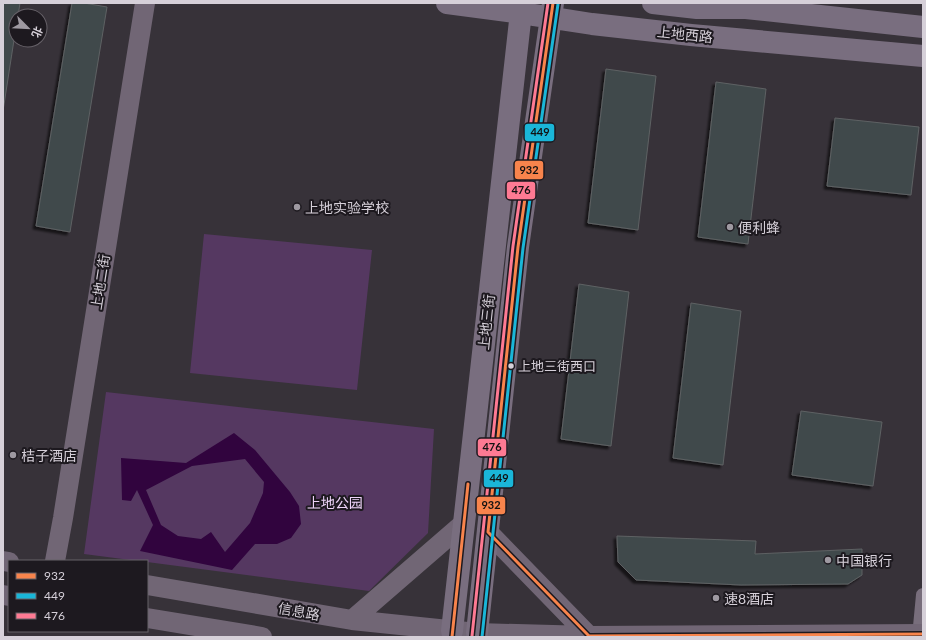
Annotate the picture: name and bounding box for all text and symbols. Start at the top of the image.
north arrow [8,8,48,48]
street label: 上地西路 [656,23,714,45]
text: 北 [29,25,46,40]
line badge: 449 [524,123,555,142]
text: 449 [530,125,550,138]
line badge: 932 [514,160,544,180]
text: 932 [519,163,539,176]
line badge: 476 [506,181,536,200]
text: 476 [511,183,531,196]
place label: 上地实验学校 [305,199,389,216]
marker: 上地实验学校 [292,202,302,212]
place label: 便利蜂 [738,219,780,236]
marker: 便利蜂 [725,222,735,232]
street label: 上地二街 [87,253,113,311]
street label: 上地三街 [475,293,497,351]
place label: 上地三街西口 [518,358,596,374]
marker: 上地三街西口 [506,361,516,371]
line badge: 476 [477,438,507,457]
text: 476 [482,440,502,453]
place label: 桔子酒店 [21,447,77,464]
marker: 桔子酒店 [8,450,18,460]
line badge: 449 [483,469,514,488]
text: 449 [489,471,509,484]
park label: 上地公园 [307,494,363,511]
line badge: 932 [476,496,506,515]
text: 932 [481,498,501,511]
place label: 中国银行 [836,552,892,569]
marker: 中国银行 [823,555,833,565]
legend [8,560,148,632]
text: 932 [44,568,65,583]
text: 449 [44,588,65,603]
place label: 速8酒店 [724,590,774,607]
marker: 速8酒店 [711,593,721,603]
street label: 信息路 [277,599,321,623]
text: 476 [44,608,65,623]

